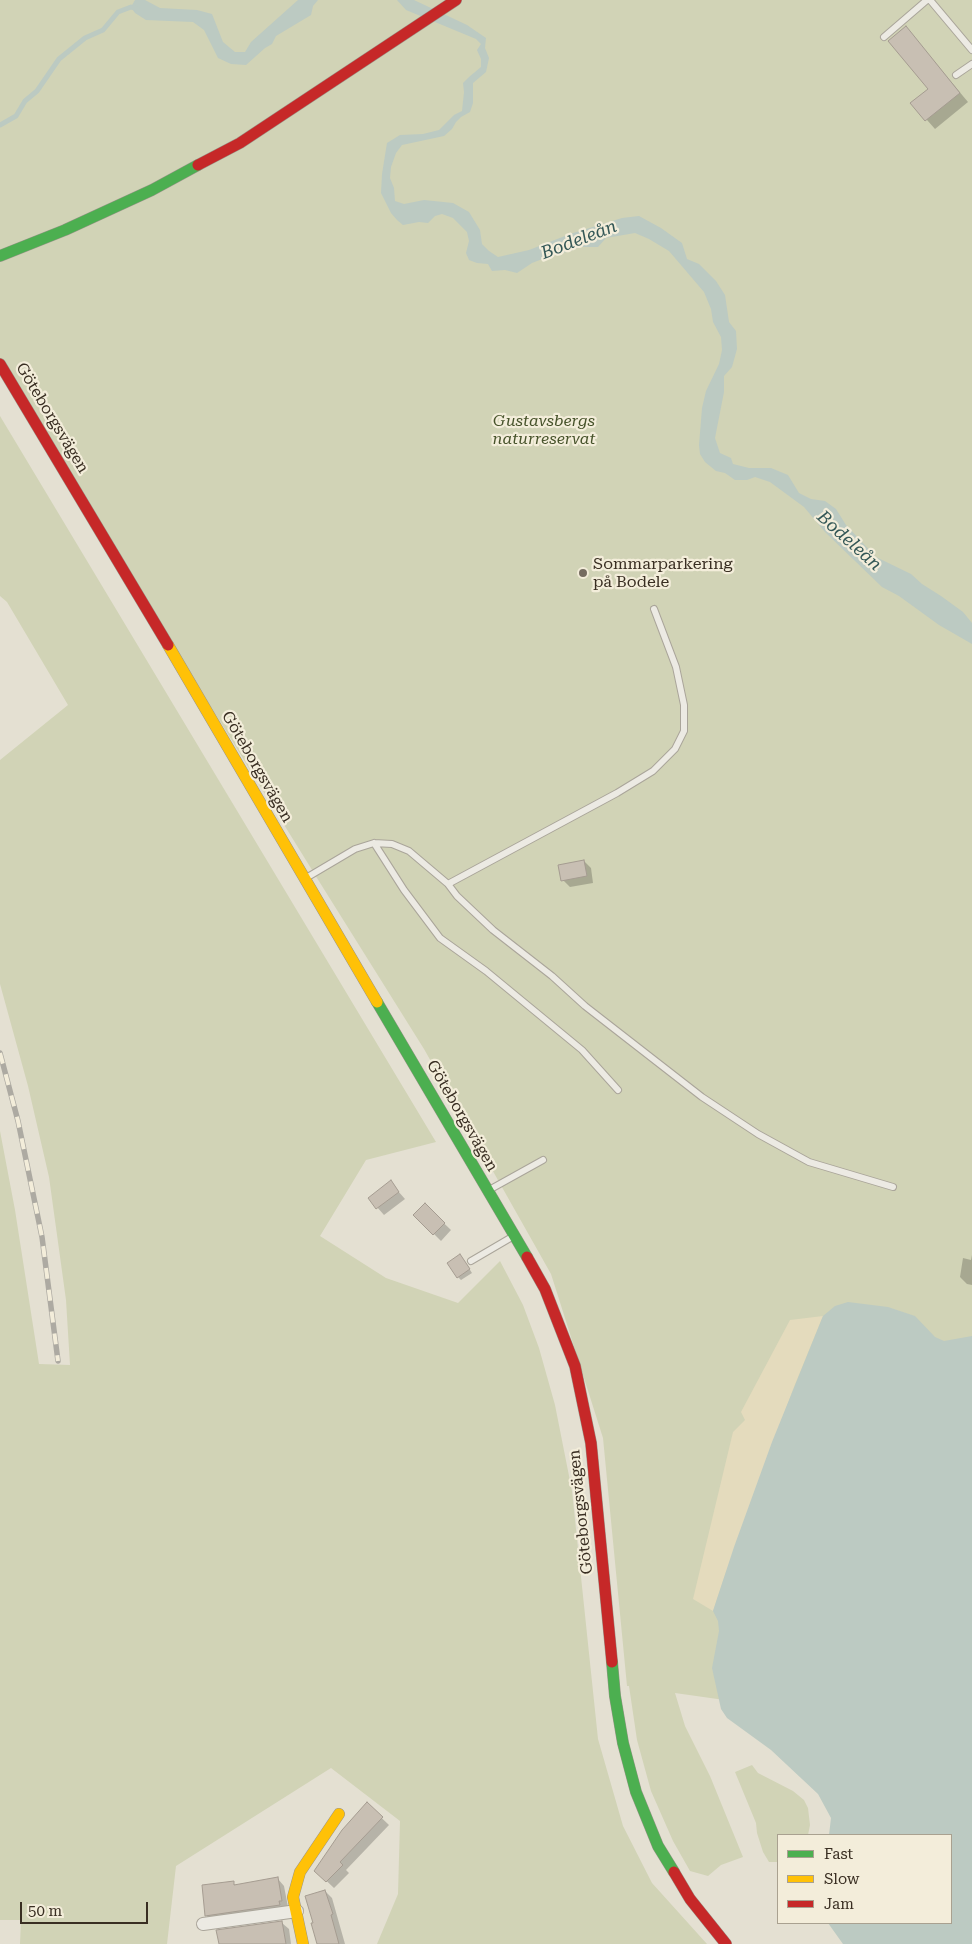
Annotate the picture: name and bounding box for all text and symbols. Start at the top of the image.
water label: Bodeleån [538,216,620,264]
street label: Göteborgsvägen [11,359,93,477]
park label: Gustavsbergs naturreservat [493,411,595,449]
water label: Bodeleån [812,506,886,576]
place label: Sommarparkering på Bodele [593,554,733,592]
marker: Sommarparkering på Bodele [577,567,589,579]
street label: Göteborgsvägen [217,708,297,826]
street label: Göteborgsvägen [422,1057,502,1175]
street label: Göteborgsvägen [565,1449,597,1575]
legend [777,1834,952,1924]
text: Fast [824,1845,853,1863]
text: Slow [824,1870,859,1888]
scale bar [22,1892,150,1924]
text: Jam [824,1895,854,1913]
text: 50 m [28,1902,62,1920]

